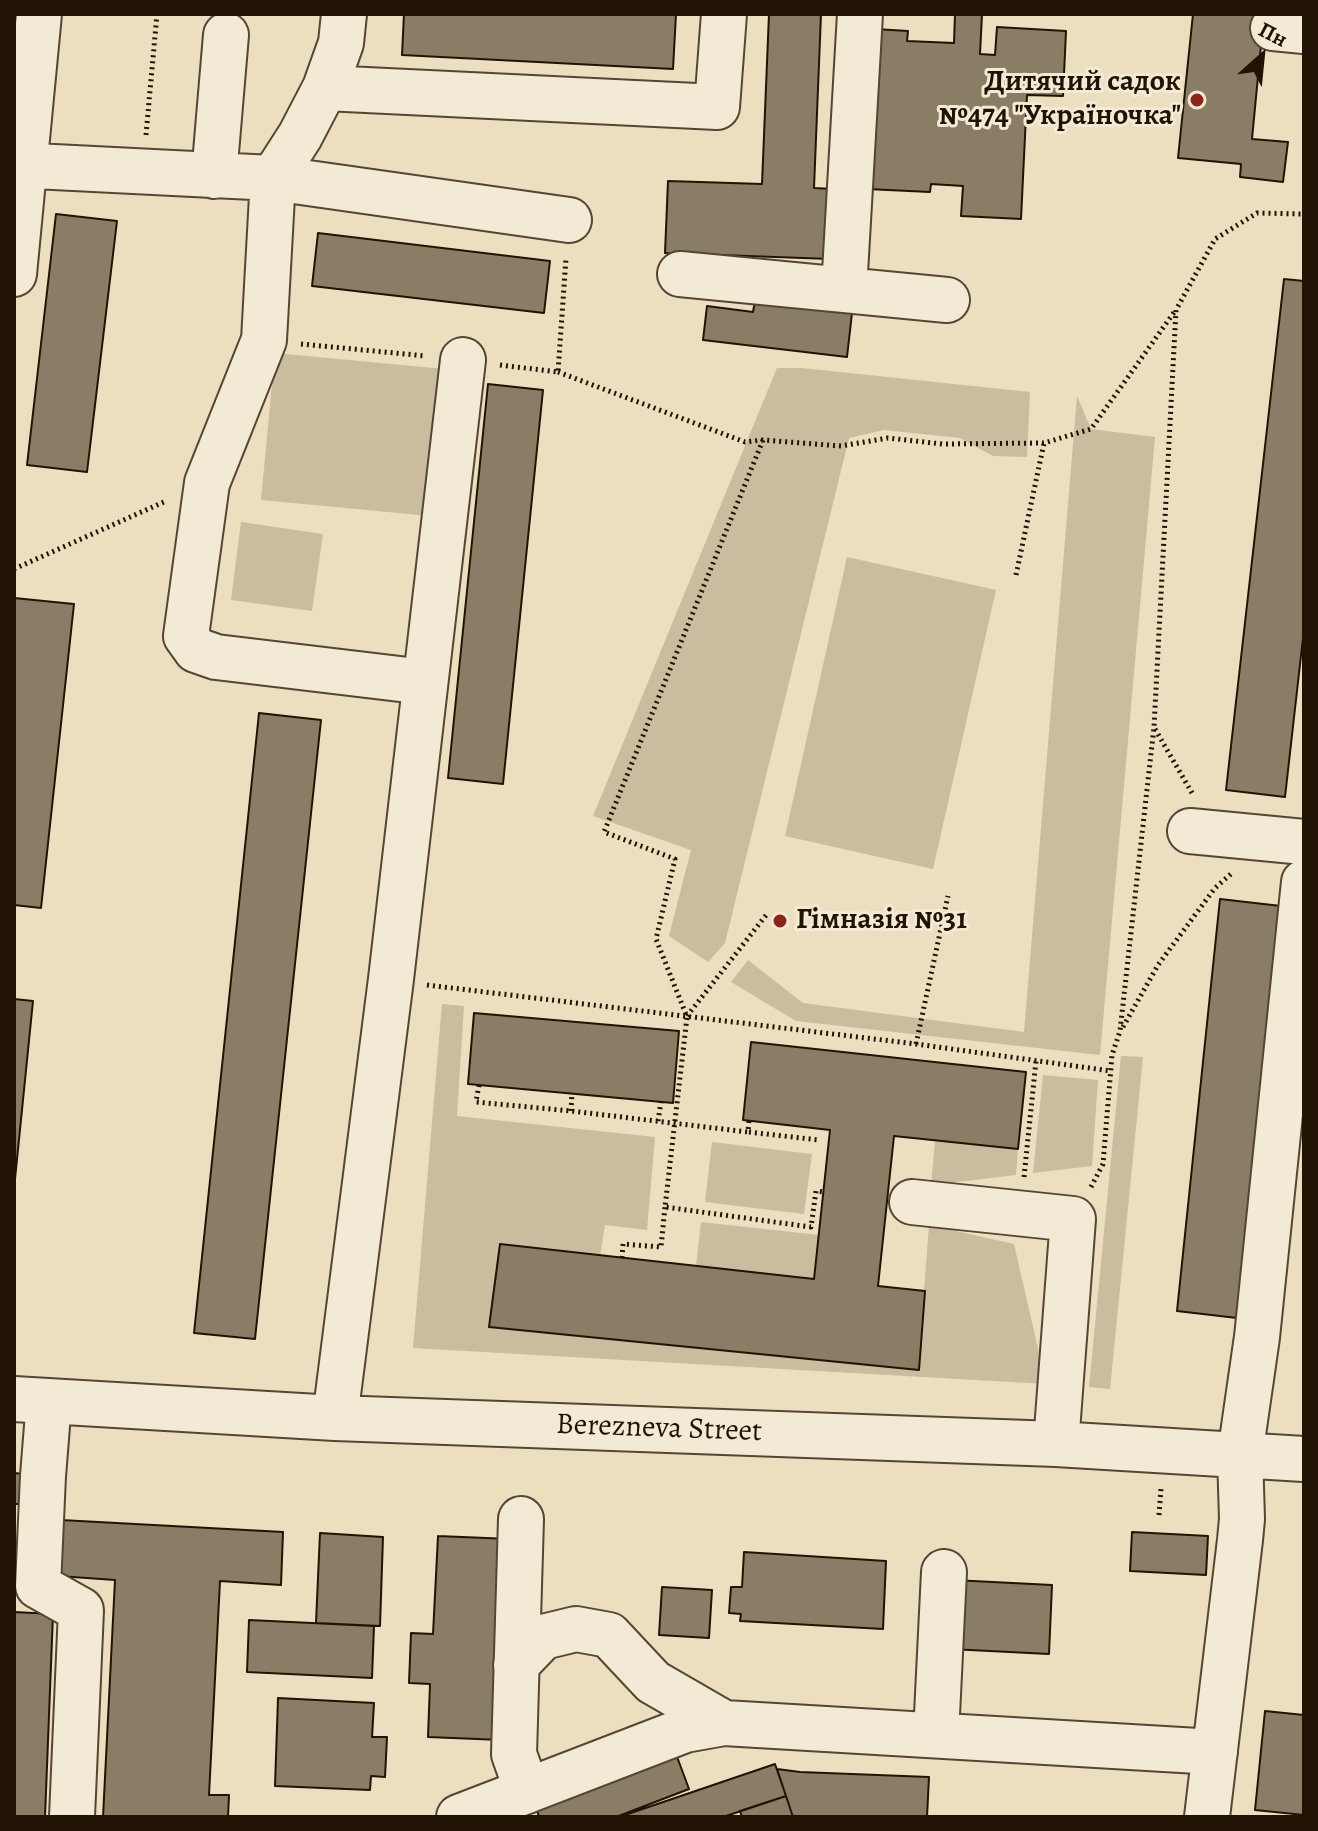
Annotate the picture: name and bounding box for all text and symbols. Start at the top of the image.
text: Пн [1253,15,1293,55]
north arrow [1222,16,1302,96]
place label: Дитячий садок №474 "Україночка" [939,65,1181,136]
marker: Дитячий садок №474 "Україночка" [1188,91,1206,109]
place label: Гімназія №31 [796,903,967,939]
marker: Гімназія №31 [771,912,789,930]
street label: Berezneva Street [555,1407,763,1451]

